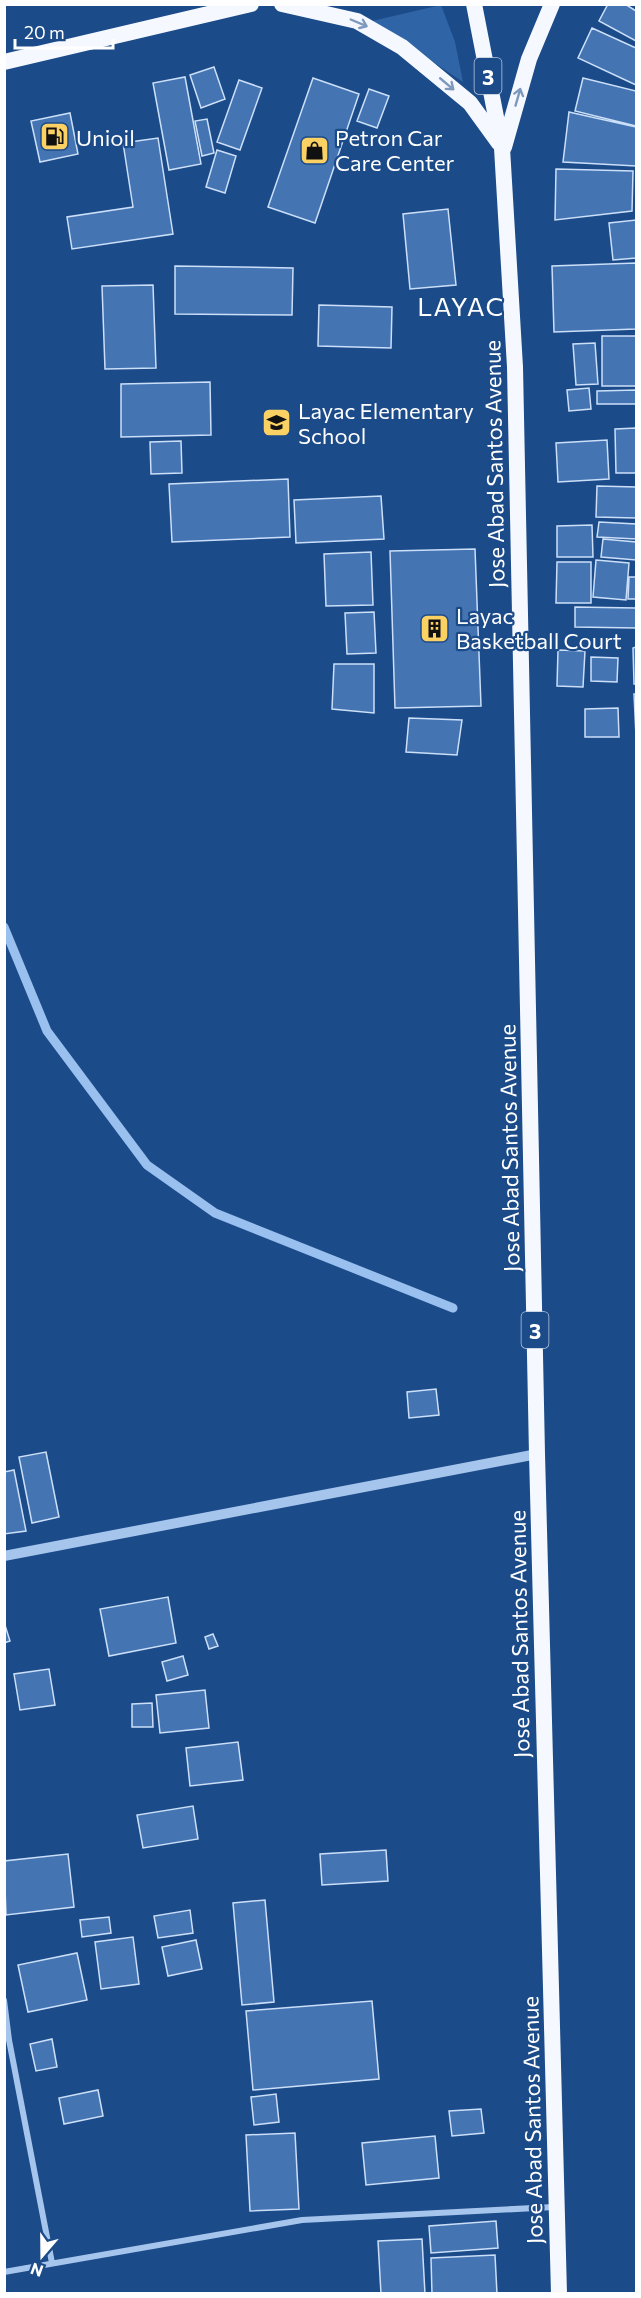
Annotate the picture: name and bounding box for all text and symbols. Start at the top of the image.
scale bar [15,12,112,50]
one-way arrow [350,18,368,30]
text: 20 m [24,21,65,43]
road number: 3 [474,58,502,94]
one-way arrow [439,77,454,91]
one-way arrow [513,88,524,107]
fuel station icon: Unioil [39,121,71,153]
place label: Unioil [76,124,135,151]
place label: Petron Car Care Center [335,124,455,176]
shop icon: Petron Car Care Center [298,134,330,166]
district label: LAYAC [417,290,505,321]
street label: Jose Abad Santos Avenue [478,340,510,588]
place label: Layac Elementary School [298,397,474,449]
school or university icon: Layac Elementary School [261,407,293,439]
place label: Layac Basketball Court [456,602,622,654]
building icon: Layac Basketball Court [419,612,451,644]
street label: Jose Abad Santos Avenue [493,1024,525,1272]
road number: 3 [522,1312,548,1348]
street label: Jose Abad Santos Avenue [503,1510,535,1758]
street label: Jose Abad Santos Avenue [516,1996,548,2244]
north arrow [12,2226,72,2286]
text: N [28,2260,46,2282]

